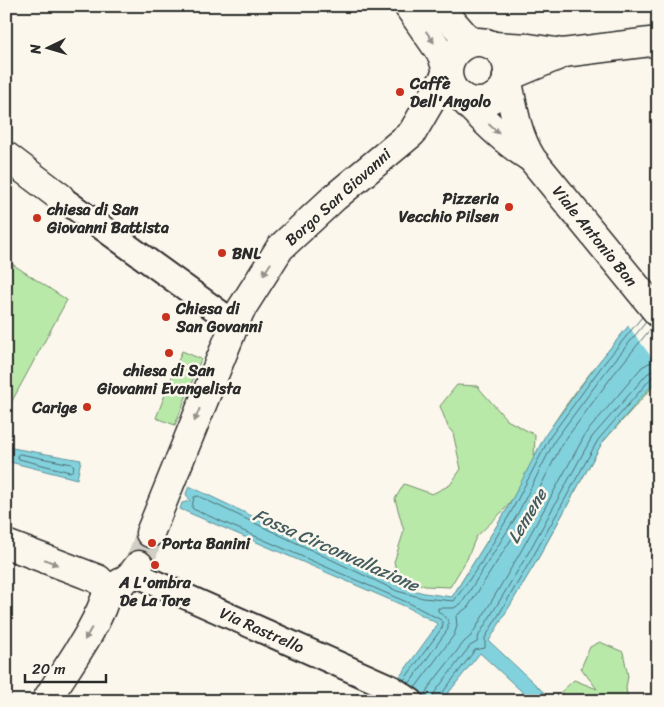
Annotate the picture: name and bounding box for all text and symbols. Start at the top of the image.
north arrow [22,22,72,72]
one-way arrow [425,30,435,44]
text: N [23,43,49,56]
place label: Caffè Dell'Angolo [409,69,492,116]
marker: Caffè Dell'Angolo [394,86,406,98]
one-way arrow [488,124,501,135]
street label: Borgo San Giovanni [278,140,399,253]
street label: Viale Antonio Bon [545,179,646,294]
place label: Pizzeria Vecchio Pilsen [399,184,499,231]
place label: chiesa di San Giovanni Battista [46,195,169,242]
marker: Pizzeria Vecchio Pilsen [503,201,515,213]
marker: chiesa di San Giovanni Battista [31,212,43,224]
place label: BNL [232,239,261,268]
marker: BNL [216,247,228,259]
one-way arrow [262,262,271,276]
place label: Chiesa di San Govanni [175,294,264,341]
marker: Chiesa di San Govanni [160,311,172,323]
marker: chiesa di San Giovanni Evangelista [163,347,175,359]
place label: chiesa di San Giovanni Evangelista [96,356,242,403]
place label: Carige [31,393,77,422]
marker: Carige [81,401,93,413]
one-way arrow [193,408,201,423]
water label: Lemene [498,480,557,550]
water label: Fossa Circonvallazione [248,499,426,602]
place label: Porta Banini [162,529,252,558]
marker: Porta Banini [146,537,158,549]
one-way arrow [44,558,58,566]
marker: A L'ombra De La Tore [149,559,161,571]
place label: A L'ombra De La Tore [118,568,192,615]
street label: Via Rastrello [215,598,309,662]
one-way arrow [84,626,92,641]
scale bar [25,652,106,684]
text: 20 m [32,656,66,682]

